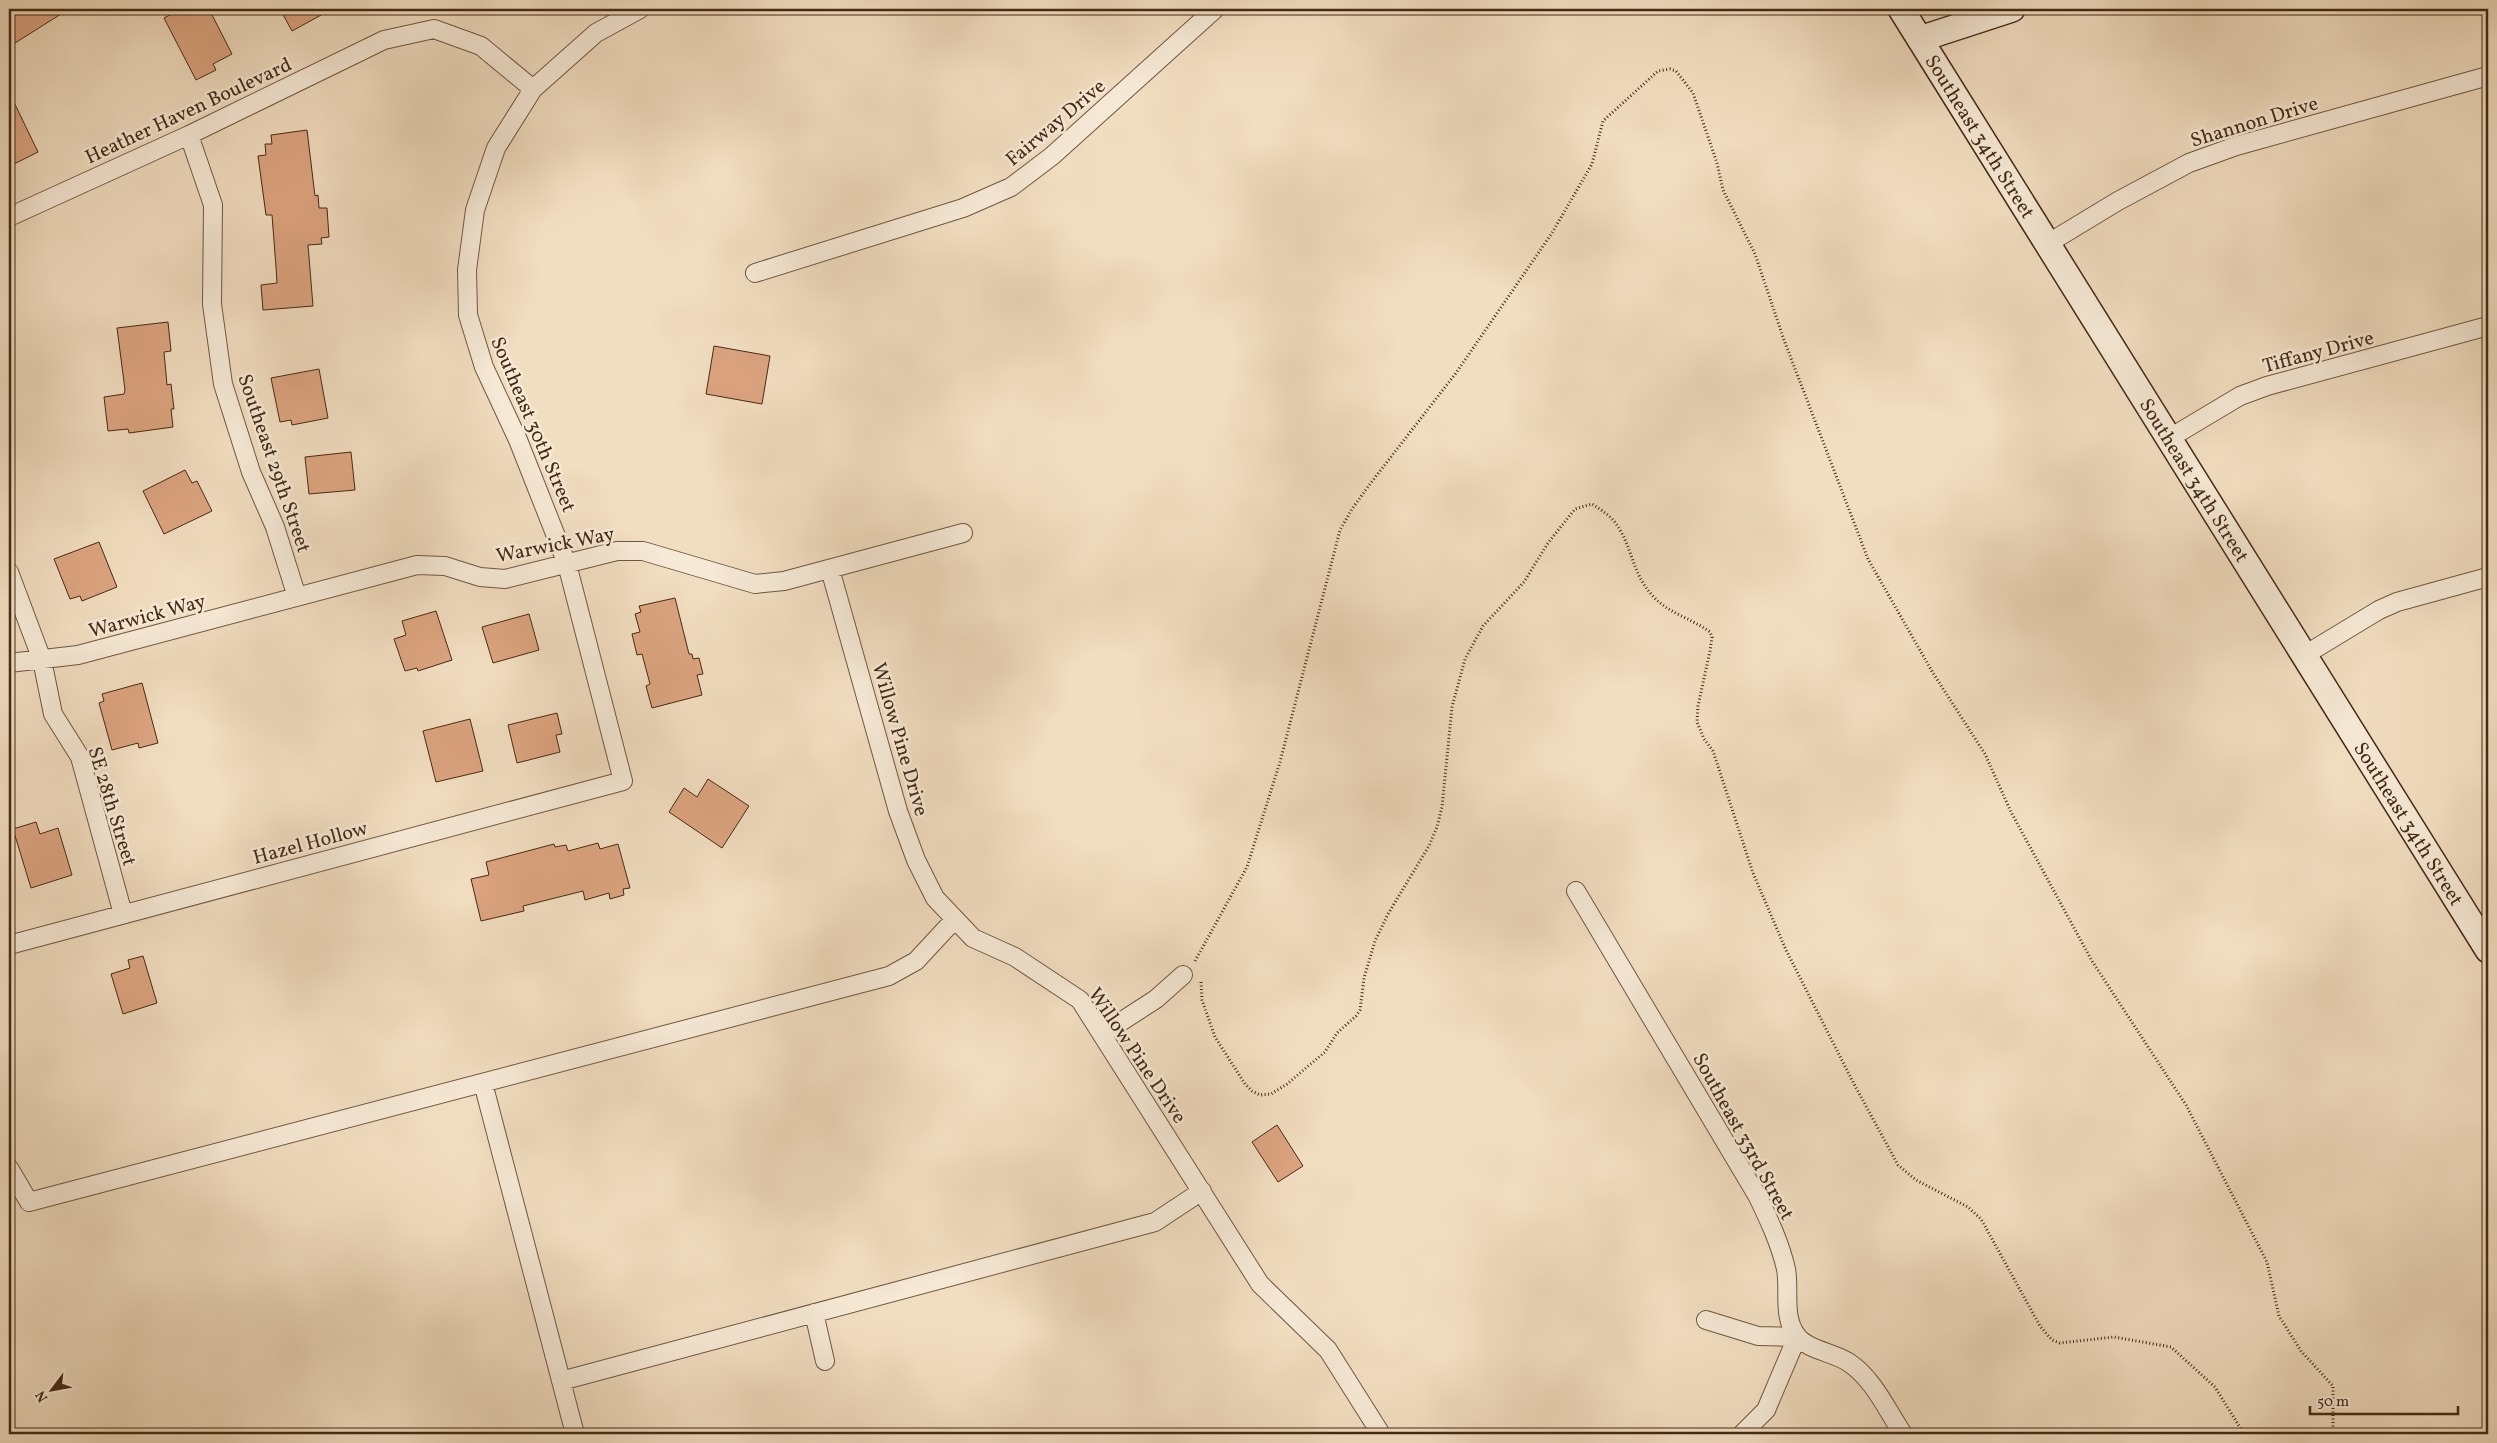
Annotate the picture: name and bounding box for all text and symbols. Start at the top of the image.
street label: Southeast 34th Street [1917,50,2040,225]
street label: Heather Haven Boulevard [81,52,297,172]
street label: Fairway Drive [1000,73,1112,174]
street label: Shannon Drive [2187,90,2322,156]
street label: Tiffany Drive [2260,325,2377,381]
street label: Southeast 30th Street [483,333,582,517]
street label: Southeast 29th Street [229,371,317,557]
street label: Southeast 34th Street [2131,394,2255,568]
street label: Warwick Way [494,521,617,571]
street label: Warwick Way [86,588,209,646]
street label: Willow Pine Drive [864,659,934,820]
street label: Southeast 34th Street [2346,737,2469,912]
street label: SE 28th Street [80,744,143,870]
street label: Hazel Hollow [250,815,372,873]
street label: Willow Pine Drive [1080,983,1192,1130]
street label: Southeast 33rd Street [1685,1048,1800,1226]
north arrow [28,1366,78,1416]
scale bar [2310,1383,2457,1415]
text: N [31,1387,53,1405]
text: 50 m [2317,1392,2349,1413]

